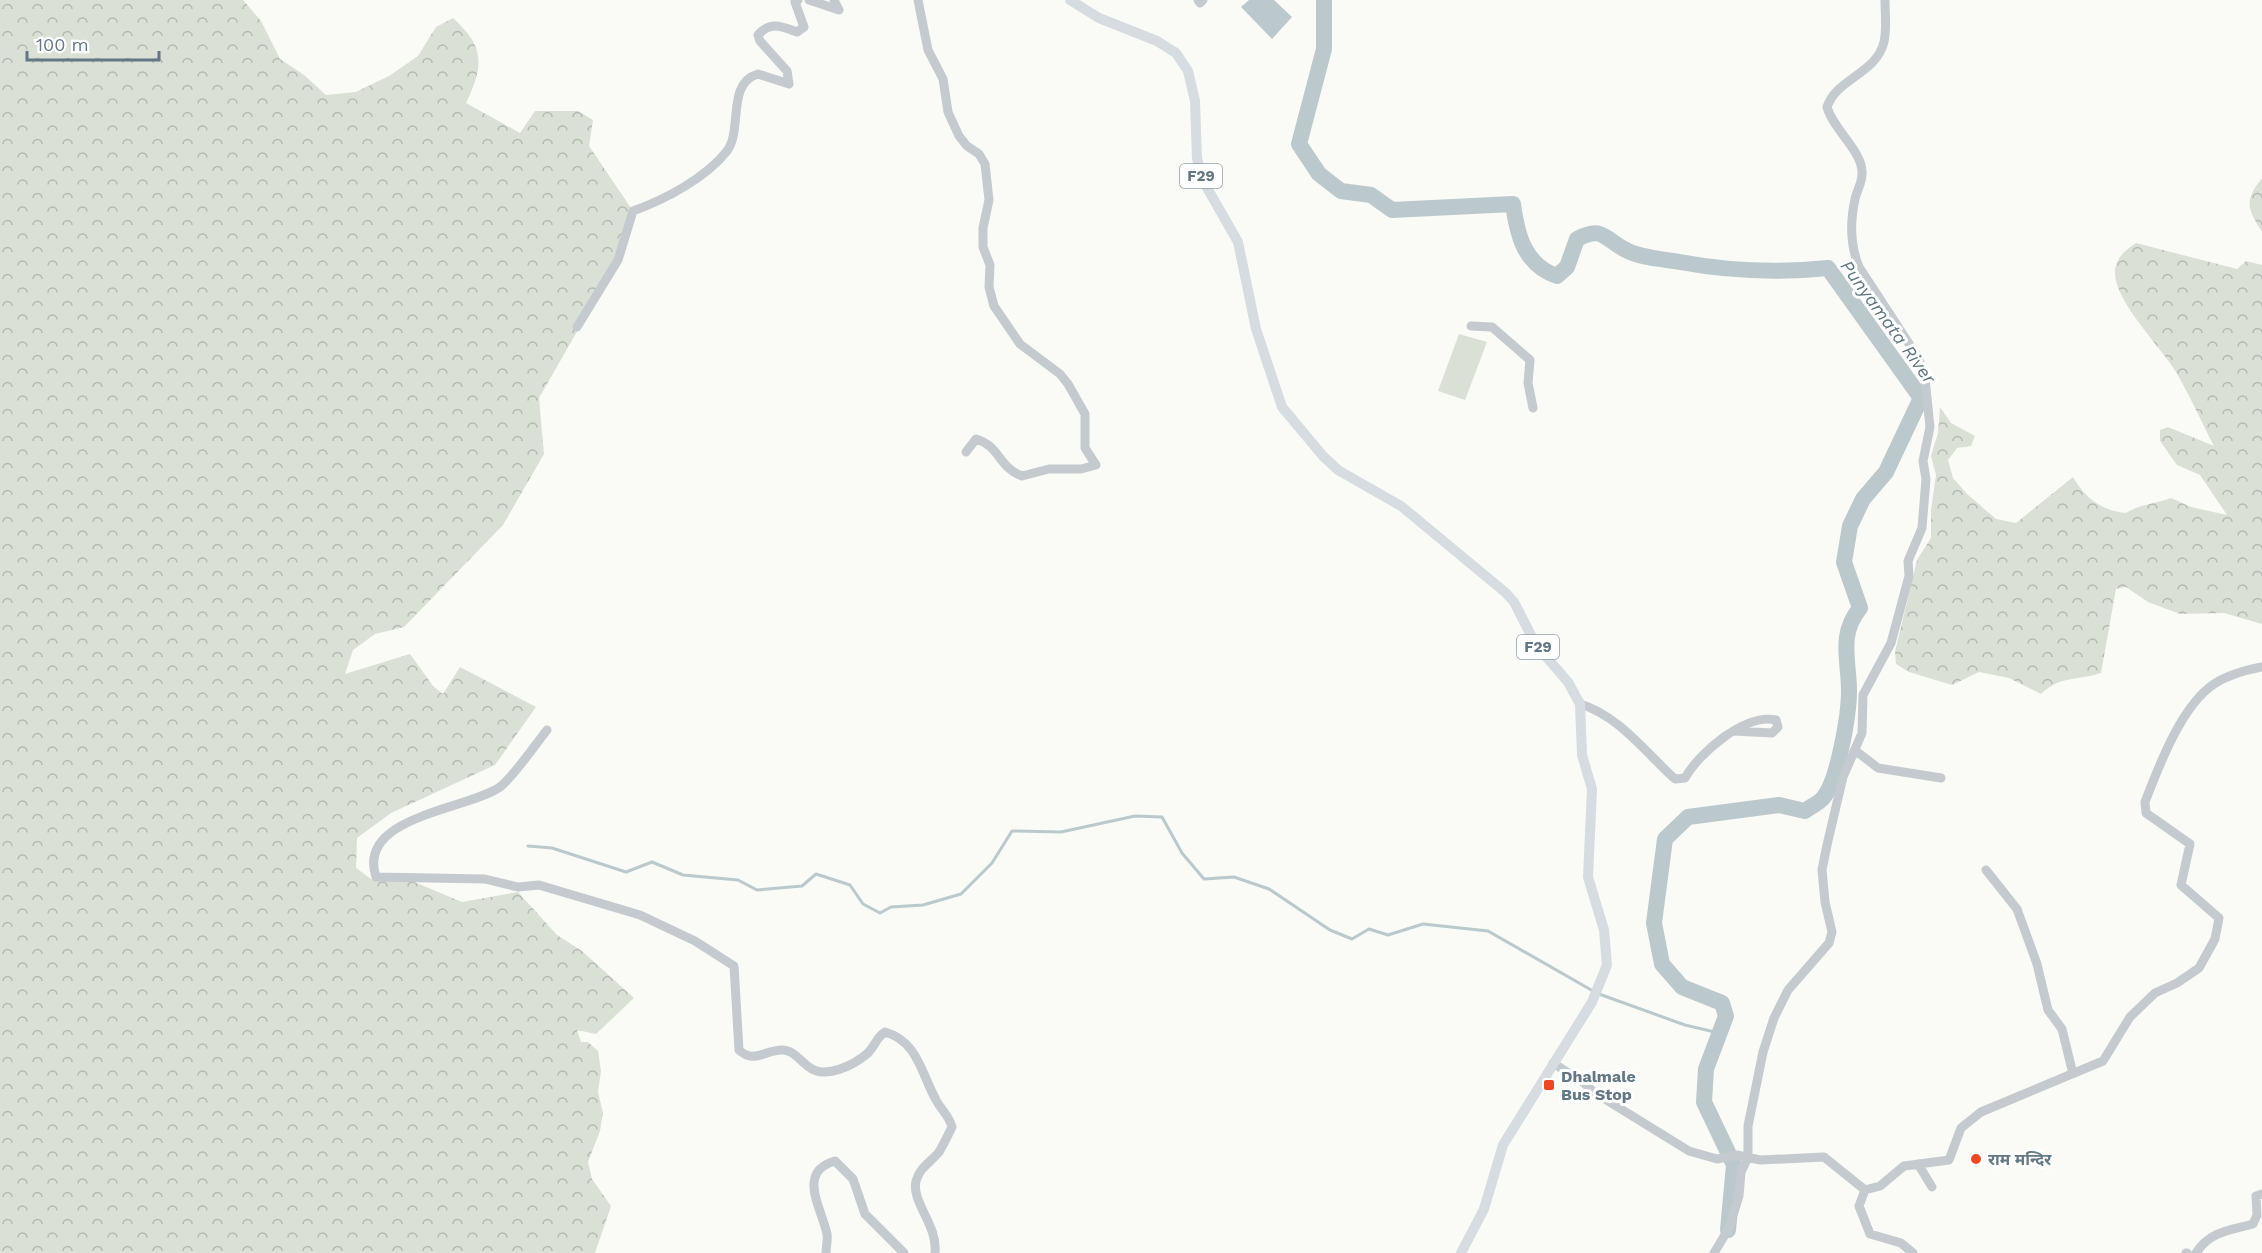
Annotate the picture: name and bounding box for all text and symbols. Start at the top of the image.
scale bar [27,24,159,62]
text: 100 m [36,34,89,55]
road number: F29 [1180,164,1222,188]
water label: Punyamata River [1837,256,1941,388]
road number: F29 [1517,635,1559,659]
place label: Dhalmale Bus Stop [1561,1067,1636,1104]
marker: Dhalmale Bus Stop [1542,1078,1556,1092]
place label: राम मन्दिर [1988,1150,2052,1169]
marker: राम मन्दिर [1969,1152,1983,1166]

